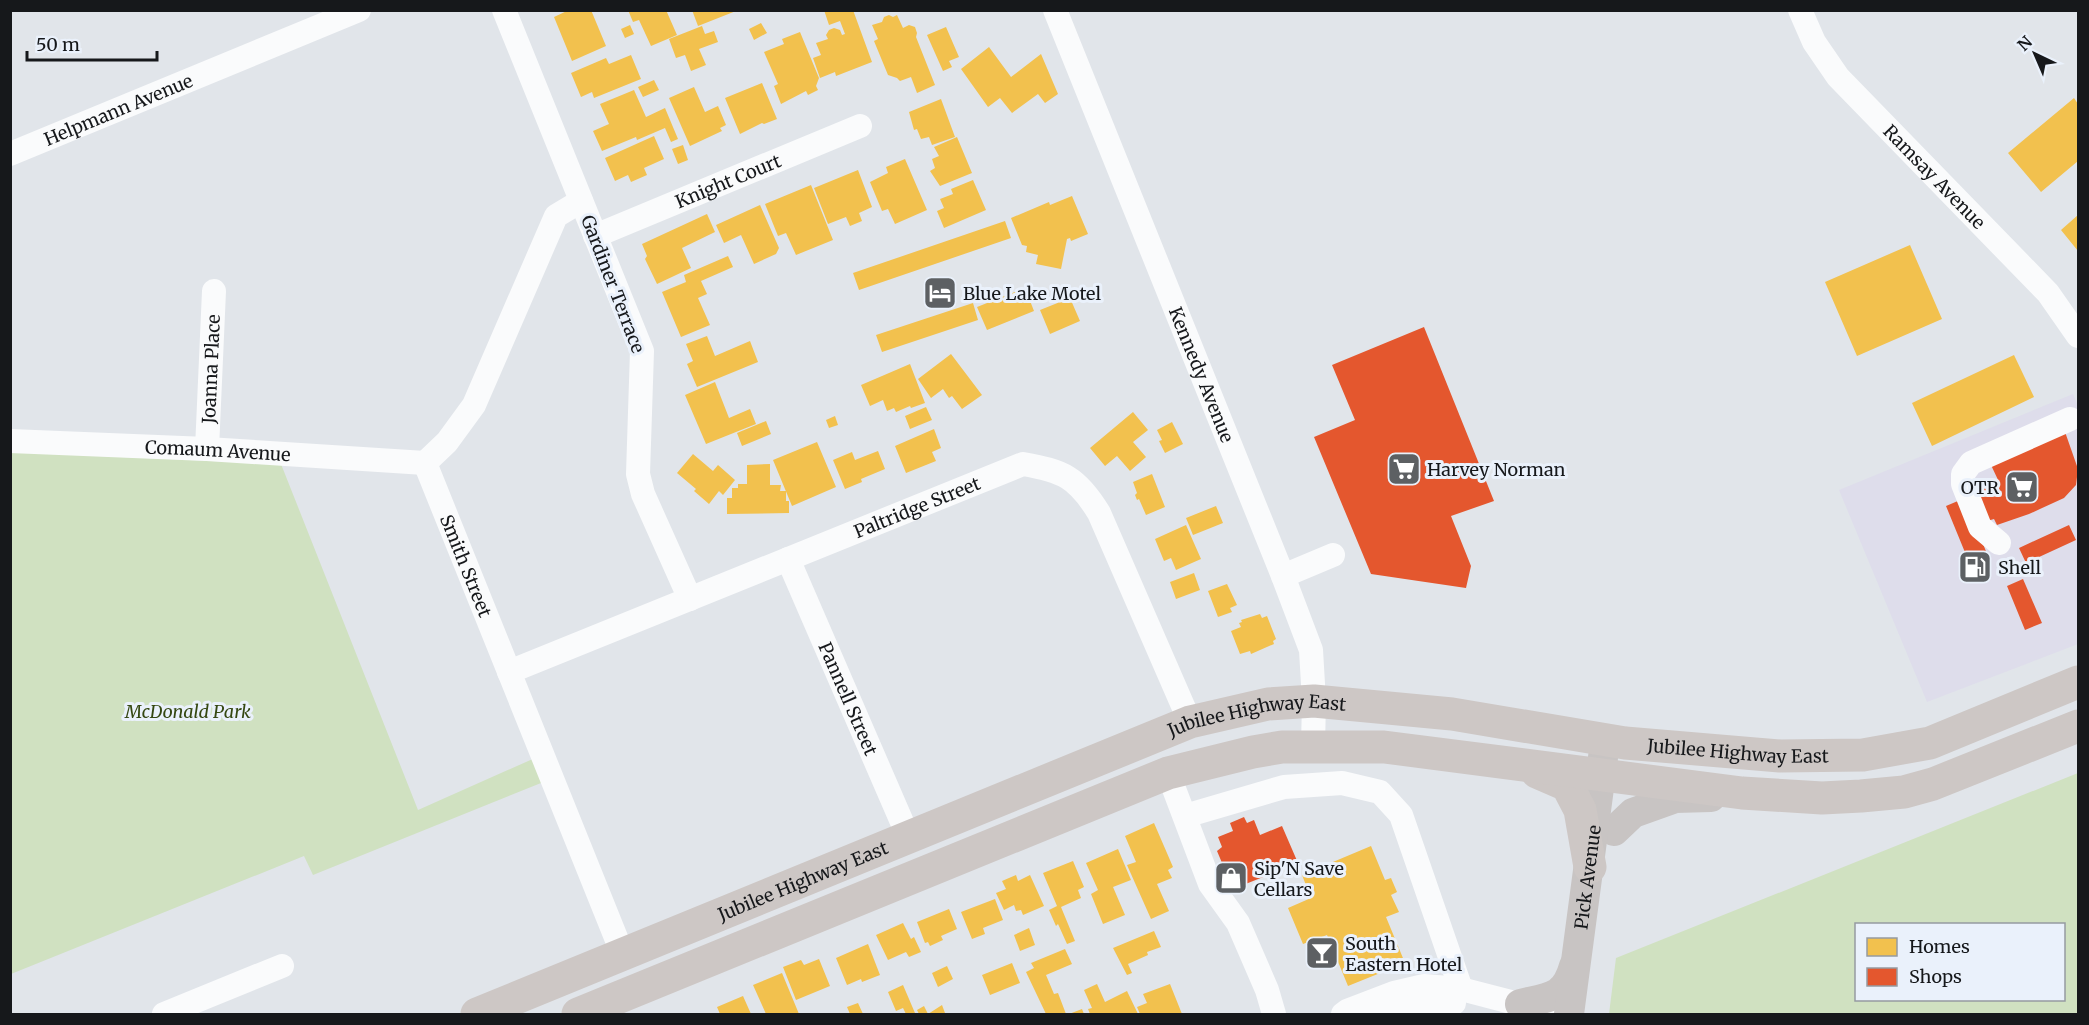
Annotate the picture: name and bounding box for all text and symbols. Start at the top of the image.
scale bar [27,24,158,62]
north arrow [2005,24,2065,84]
text: N [2013,31,2036,55]
text: 50 m [36,33,80,56]
street label: Helpmann Avenue [40,68,196,150]
street label: Ramsay Avenue [1879,119,1990,233]
street label: Knight Court [672,149,784,213]
street label: Gardiner Terrace [576,212,650,356]
hotel icon: Blue Lake Motel [922,275,958,311]
place label: Blue Lake Motel [963,282,1101,305]
street label: Kennedy Avenue [1164,303,1239,446]
street label: Joanna Place [197,314,224,425]
street label: Comaum Avenue [144,435,291,466]
supermarket icon: Harvey Norman [1386,451,1422,487]
place label: Harvey Norman [1427,458,1566,481]
supermarket icon: OTR [2004,469,2040,505]
street label: Paltridge Street [850,471,983,543]
place label: OTR [1961,476,1999,499]
street label: Smith Street [435,511,497,620]
fuel station icon: Shell [1957,549,1993,585]
place label: Shell [1998,556,2041,579]
street label: Pannell Street [814,638,883,759]
street label: Jubilee Highway East [1163,689,1347,742]
park label: McDonald Park [124,700,251,723]
street label: Jubilee Highway East [1645,733,1829,768]
street label: Pick Avenue [1569,824,1605,931]
street label: Jubilee Highway East [713,836,891,926]
place label: Sip'N Save Cellars [1254,857,1344,901]
shop icon: Sip'N Save Cellars [1213,860,1249,896]
legend [1855,923,2065,1001]
place label: South Eastern Hotel [1345,932,1463,976]
bar icon: South Eastern Hotel [1304,935,1340,971]
text: Homes [1909,935,1970,958]
text: Shops [1909,965,1962,988]

